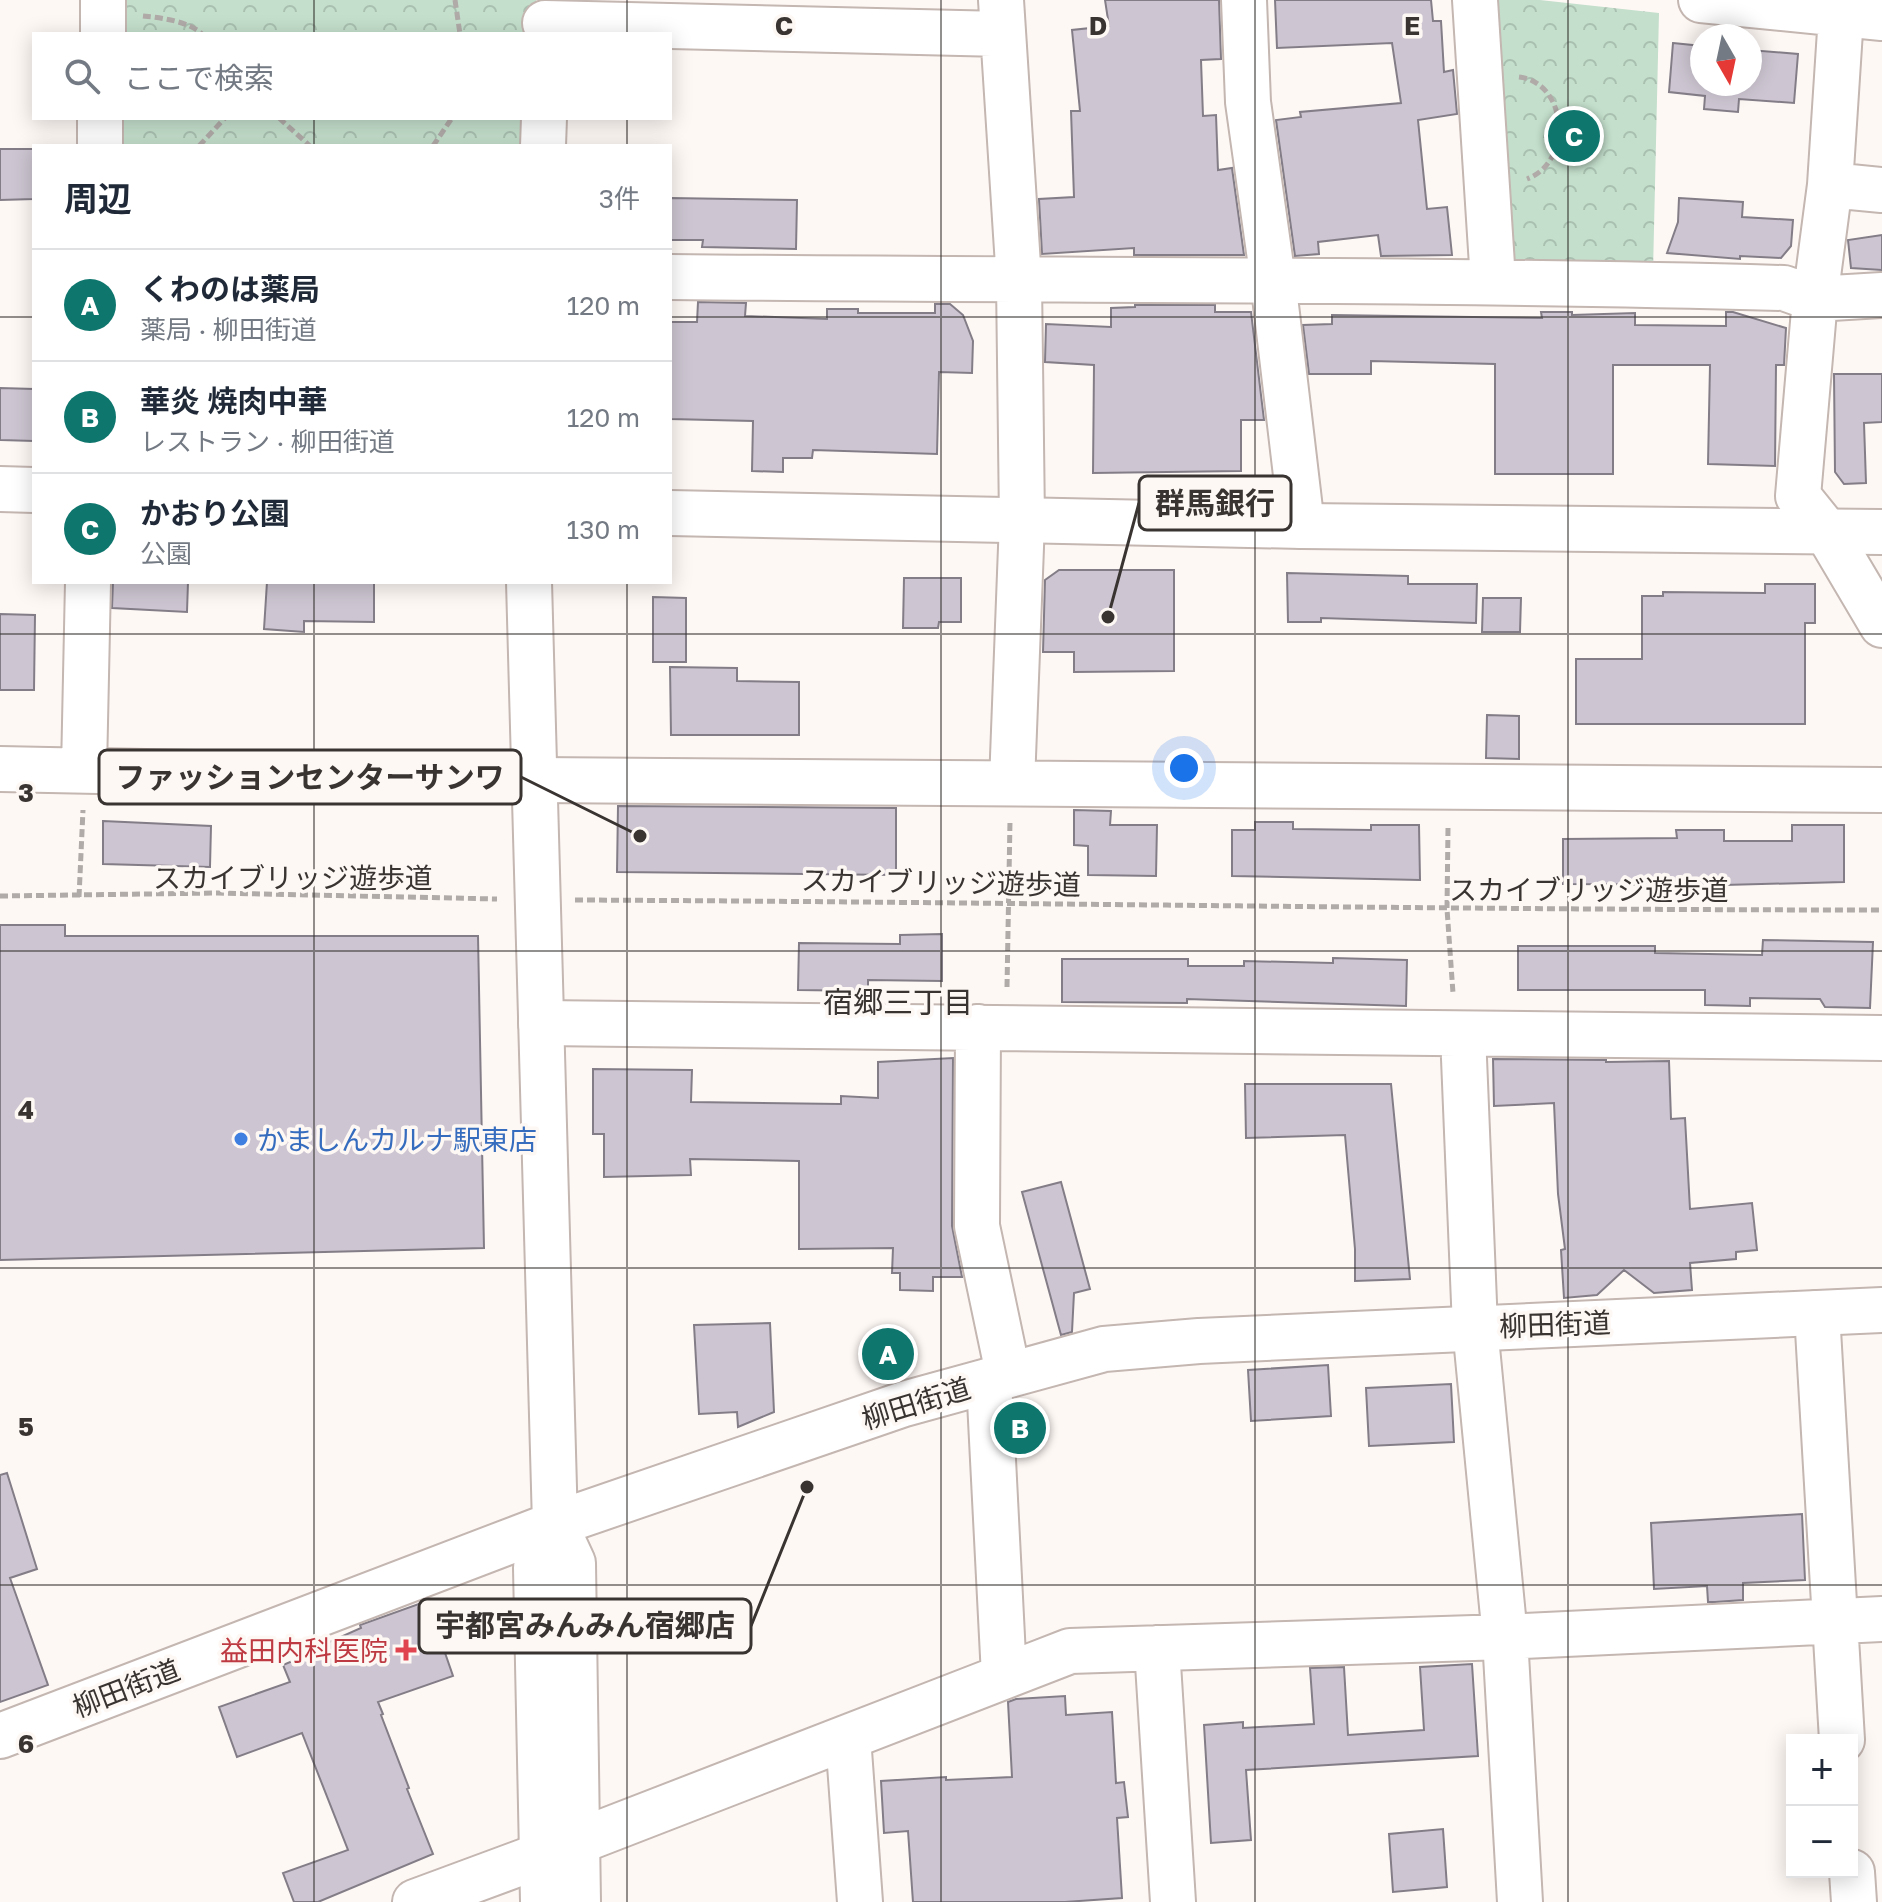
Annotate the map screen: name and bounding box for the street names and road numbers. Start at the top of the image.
street label: スカイブリッジ遊歩道 [153,861,433,894]
street label: スカイブリッジ遊歩道 [801,863,1081,901]
street label: スカイブリッジ遊歩道 [1449,873,1729,906]
street label: 柳田街道 [1498,1306,1612,1342]
street label: 柳田街道 [858,1371,974,1435]
street label: 柳田街道 [68,1653,184,1723]

